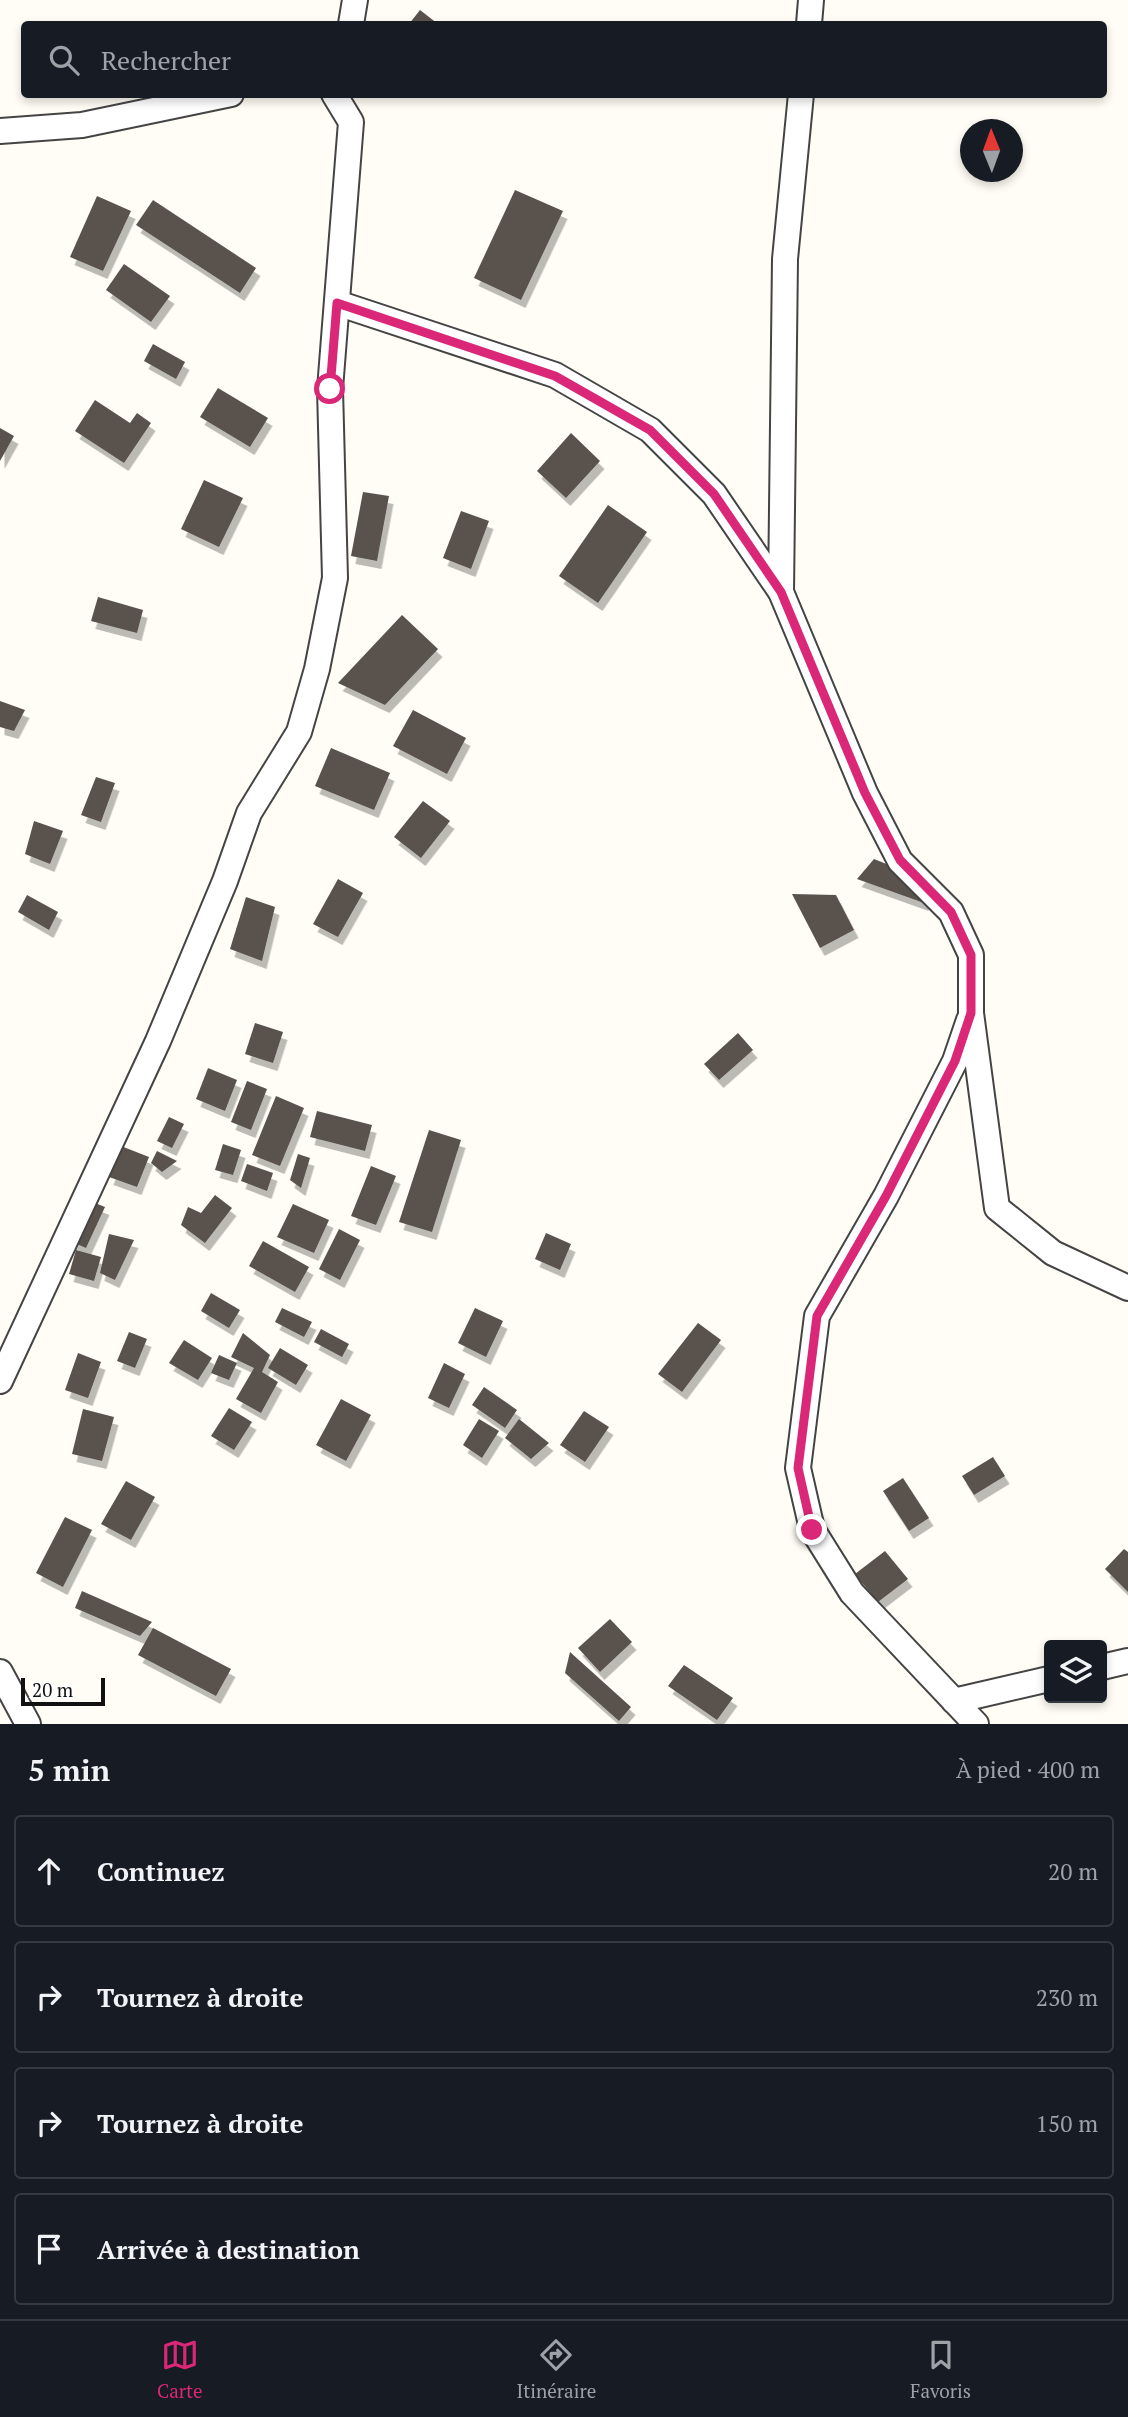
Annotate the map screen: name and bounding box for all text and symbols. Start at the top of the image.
search box [21,21,1107,98]
icon: search [45,41,83,79]
text: Rechercher [101,43,231,77]
north arrow [960,119,1023,182]
route start [314,373,345,404]
route end [796,1514,827,1545]
map controls [1044,1640,1107,1703]
button: layers [1044,1640,1107,1703]
scale bar [21,1675,105,1707]
text: 20 m [32,1677,73,1702]
text: 5 min [28,1750,110,1790]
text: À pied · 400 m [956,1754,1100,1785]
icon: ahead [30,1852,68,1890]
text: Continuez [97,1854,225,1888]
text: 20 m [1048,1856,1098,1887]
icon: right [30,1978,68,2016]
text: Tournez à droite [97,1980,303,2014]
text: 230 m [1036,1982,1098,2013]
icon: right [30,2104,68,2142]
text: Tournez à droite [97,2106,303,2140]
text: 150 m [1036,2108,1098,2139]
icon: arrive [30,2230,68,2268]
text: Arrivée à destination [97,2232,360,2266]
tab: Carte [157,2336,203,2403]
tab: Itinéraire [516,2336,596,2403]
tab: Favoris [910,2336,971,2403]

